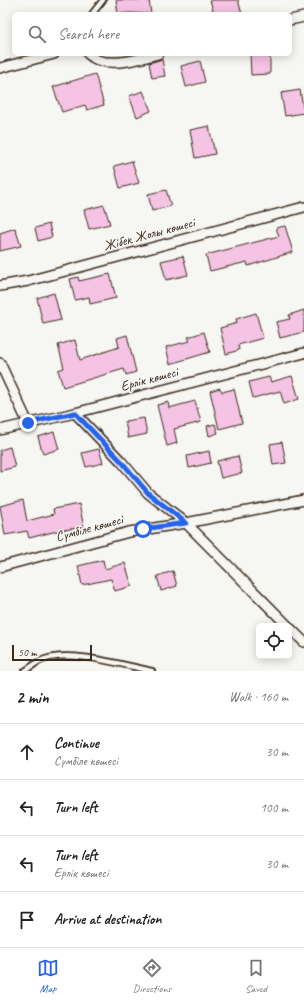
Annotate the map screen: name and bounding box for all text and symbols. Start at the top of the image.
search box [12,12,292,56]
icon: search [26,23,48,45]
text: Search here [58,25,119,44]
street label: Жібек Жолы көшесі [102,213,199,254]
street label: Ерлік көшесі [119,363,182,395]
route end [19,414,37,432]
street label: Сүмбіле көшесі [54,510,127,545]
route start [134,520,152,538]
map controls [256,623,292,659]
button: locate [256,623,292,659]
scale bar [12,643,92,662]
text: 50 m [18,645,37,659]
text: 2 min [16,687,49,708]
text: Walk · 160 m [229,689,288,705]
text: Continue [54,734,99,753]
icon: ahead [16,741,38,763]
text: 30 m [266,744,288,760]
text: Сүмбіле көшесі [54,753,118,769]
icon: left [16,797,38,819]
text: Turn left [54,798,97,817]
text: 100 m [260,800,288,816]
text: Turn left [54,846,97,865]
icon: left [16,853,38,875]
text: 30 m [266,856,288,872]
text: Ерлік көшесі [54,865,108,881]
icon: arrive [16,909,38,931]
text: Arrive at destination [54,910,161,929]
tab: Map [37,957,59,995]
tab: Directions [133,957,171,995]
tab: Saved [245,957,267,995]

